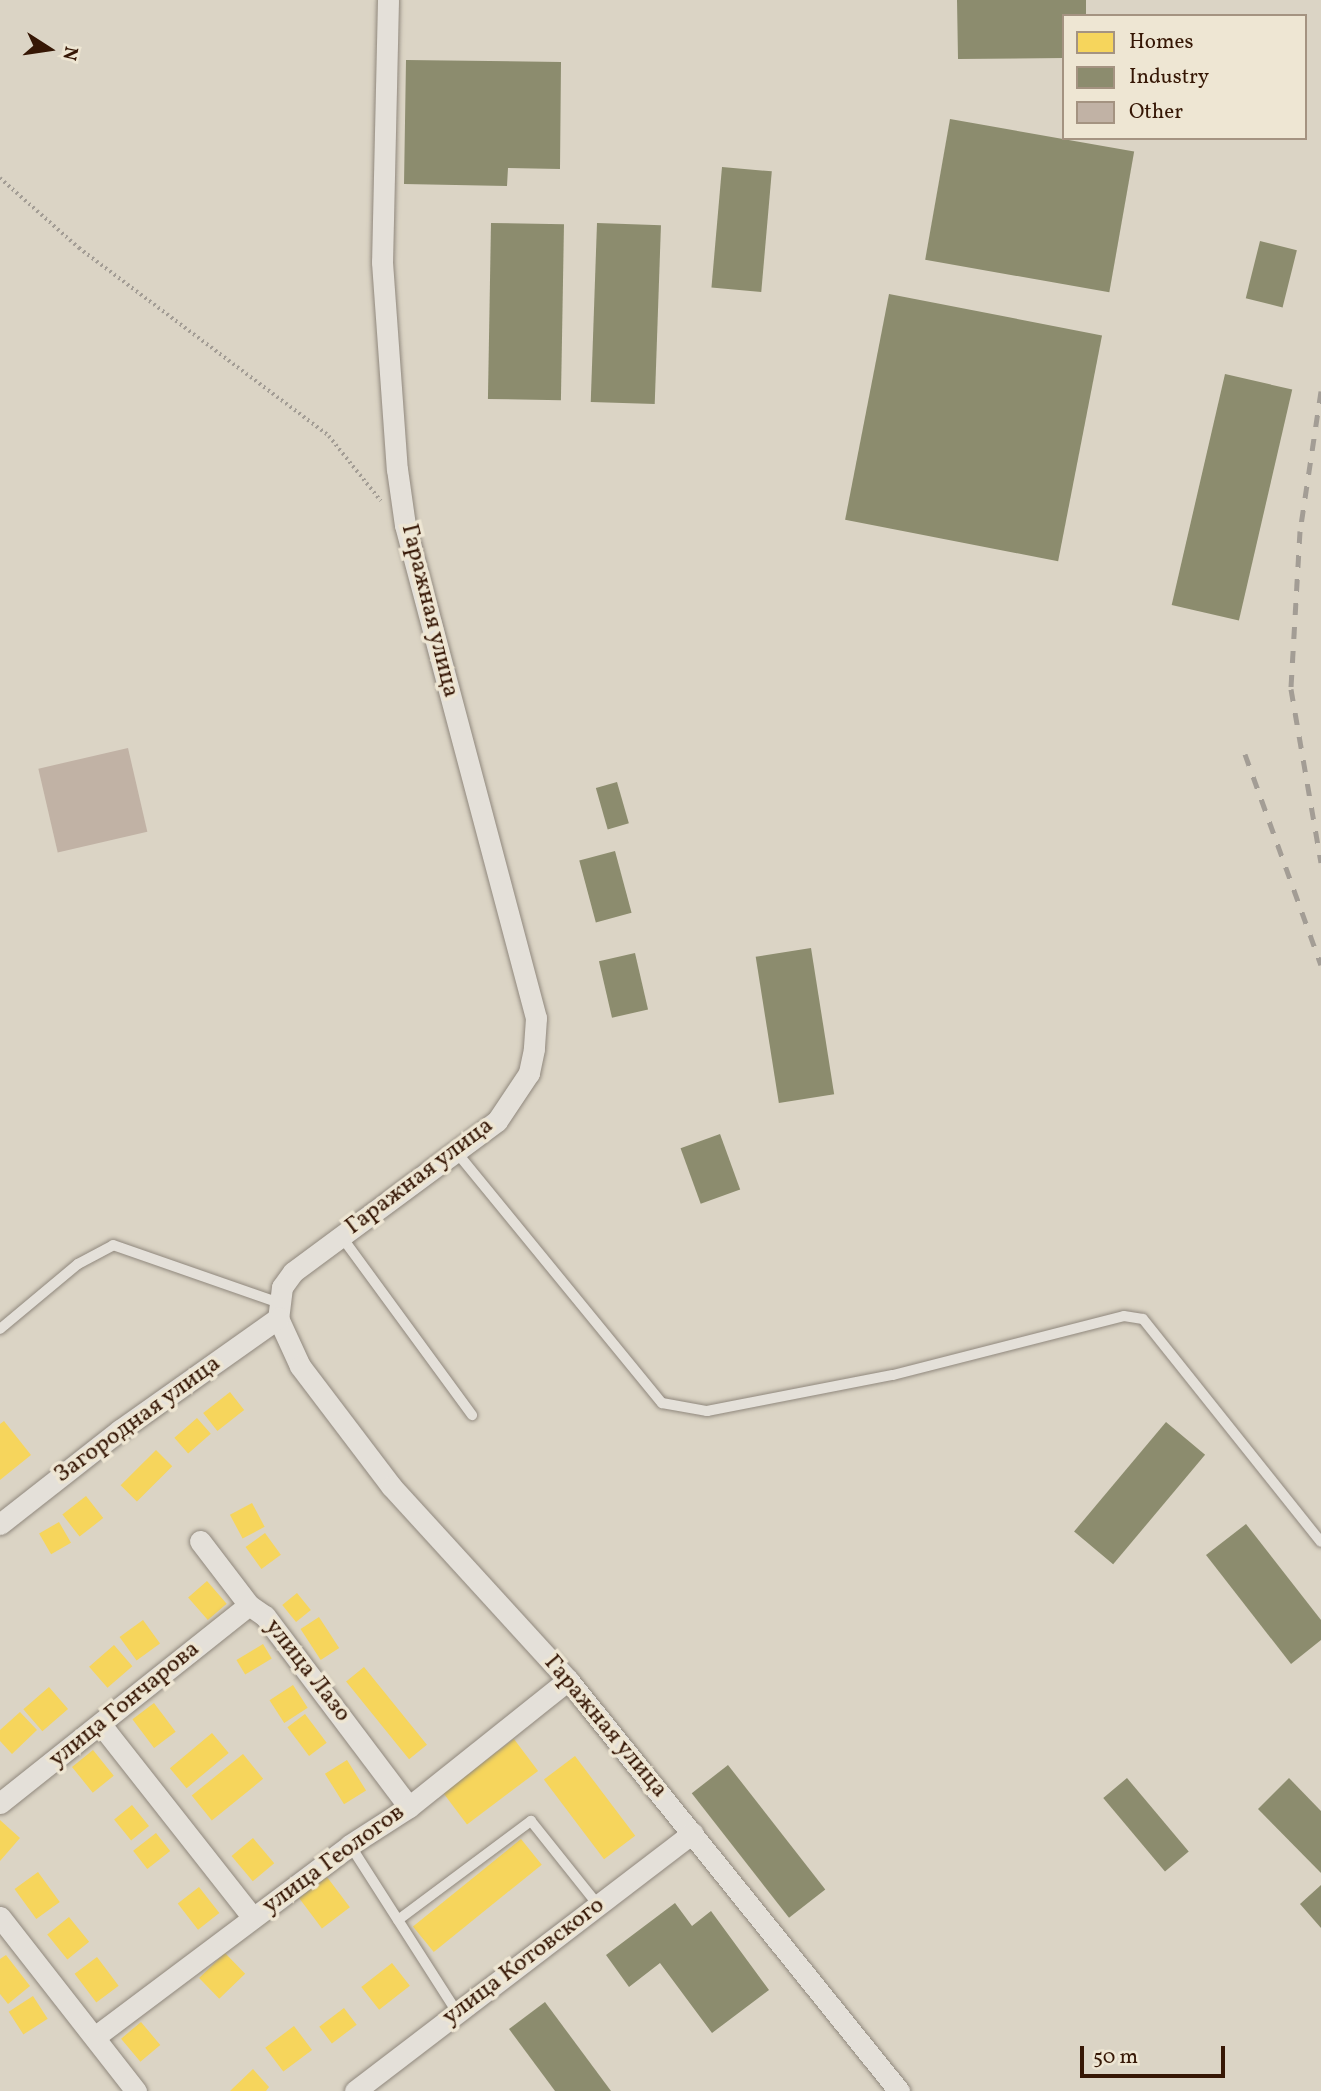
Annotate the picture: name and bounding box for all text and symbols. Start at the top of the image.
north arrow [14,14,84,84]
legend [1062,14,1307,140]
text: Homes [1129,28,1194,57]
text: N [55,44,84,63]
text: Industry [1129,63,1209,92]
text: Other [1129,98,1183,127]
street label: Гаражная улица [393,521,465,701]
street label: Гаражная улица [340,1112,500,1242]
street label: Загородная улица [49,1350,227,1490]
street label: улица Лазо [258,1614,356,1728]
street label: улица Гончарова [44,1635,206,1775]
street label: Гаражная улица [537,1649,673,1805]
street label: улица Геологов [257,1799,411,1921]
street label: улица Котовского [437,1892,611,2032]
scale bar [1083,2032,1228,2076]
text: 50 m [1093,2043,1138,2072]

